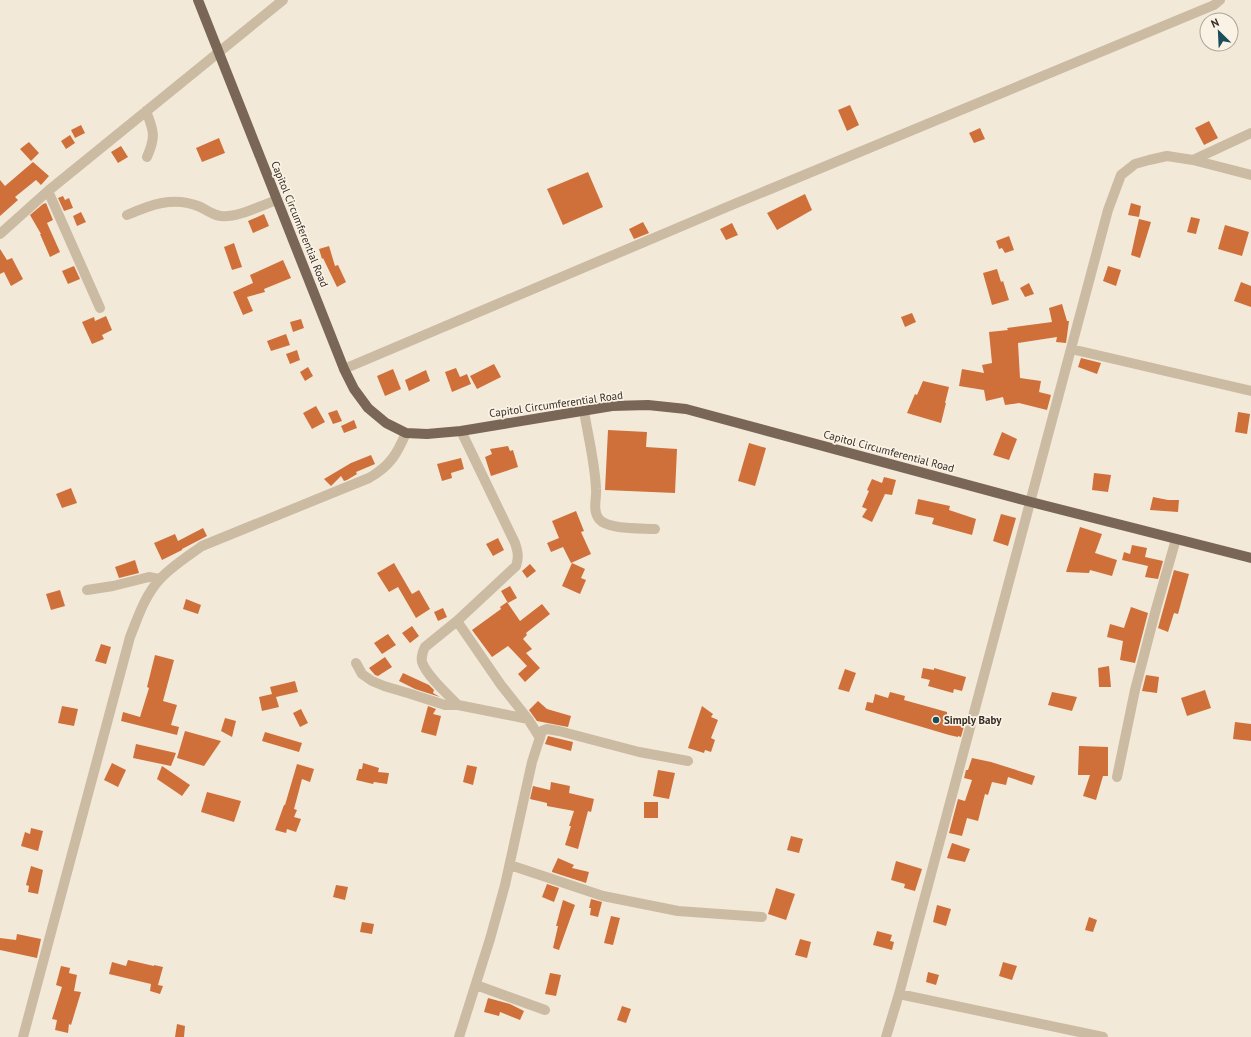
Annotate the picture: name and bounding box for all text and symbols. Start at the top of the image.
north arrow [1199,12,1239,52]
text: N [1209,15,1221,31]
street label: Capitol Circumferential Road [268,159,332,289]
street label: Capitol Circumferential Road [488,388,624,420]
street label: Capitol Circumferential Road [822,427,956,475]
place label: Simply Baby [944,713,1002,727]
marker: Simply Baby [931,715,941,725]

